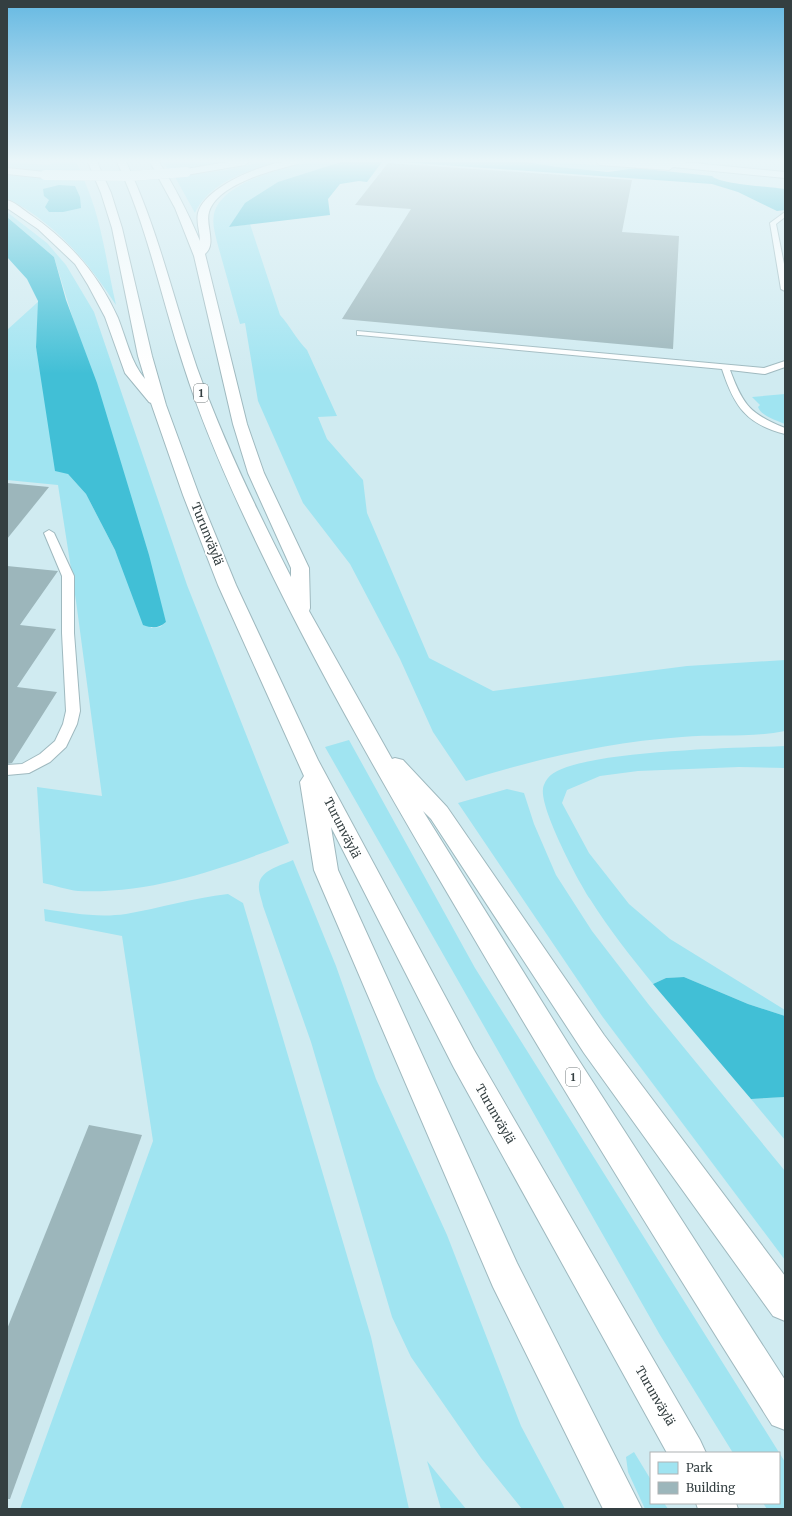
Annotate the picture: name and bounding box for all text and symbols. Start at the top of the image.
road number: 1 [194,384,208,402]
street label: Turunväylä [188,500,227,568]
street label: Turunväylä [321,795,364,861]
road number: 1 [566,1068,580,1086]
street label: Turunväylä [472,1081,519,1147]
street label: Turunväylä [632,1363,679,1429]
legend [650,1452,780,1504]
text: Park [686,1460,713,1475]
text: Building [686,1480,736,1495]

